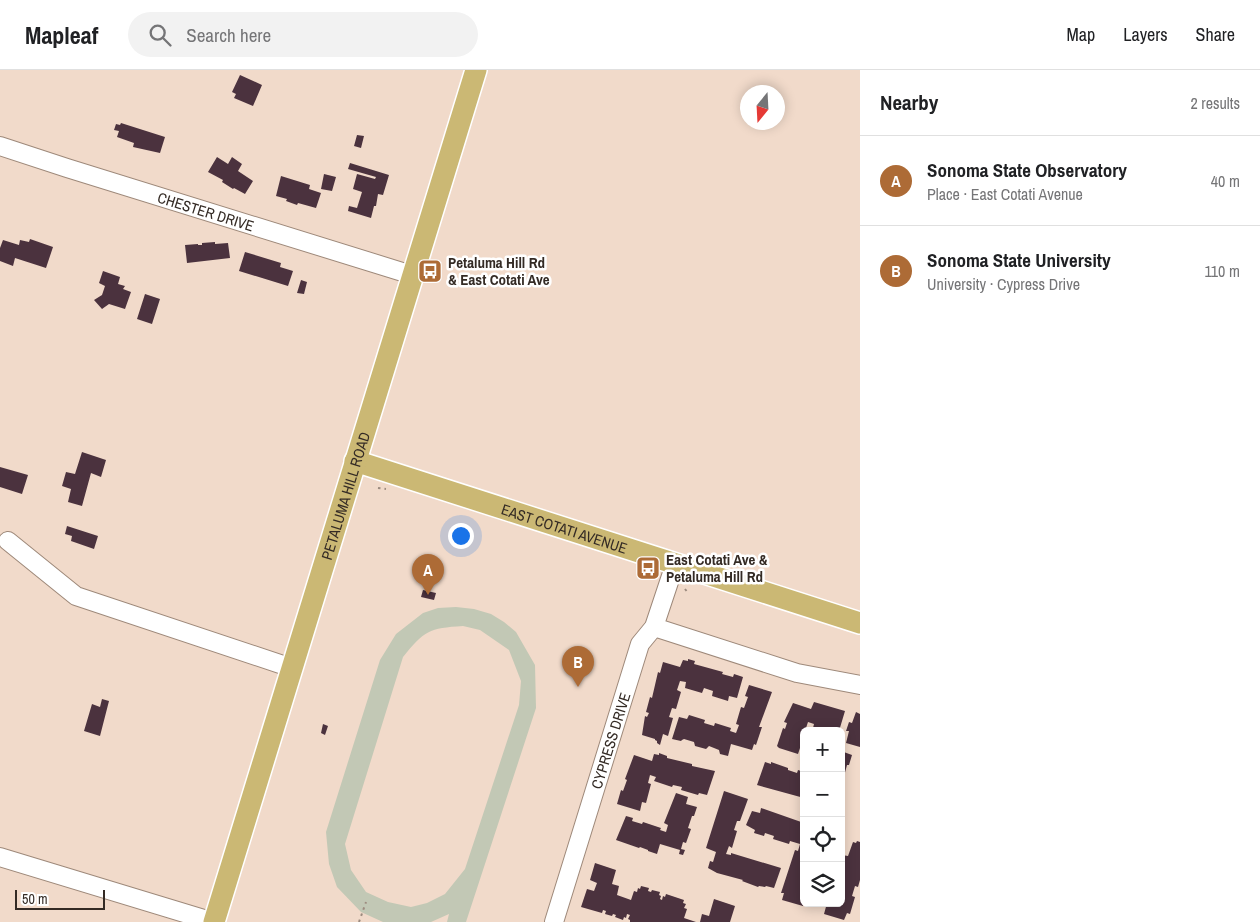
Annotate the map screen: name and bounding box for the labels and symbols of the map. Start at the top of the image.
north arrow [740,85,785,130]
street label: CHESTER DRIVE [155,186,257,236]
place label: Petaluma Hill Rd & East Cotati Ave [448,252,550,290]
bus stop icon: Petaluma Hill Rd & East Cotati Ave [417,258,443,284]
street label: PETALUMA HILL ROAD [316,429,375,562]
street label: EAST COTATI AVENUE [499,498,630,558]
your location [448,523,474,549]
place label: East Cotati Ave & Petaluma Hill Rd [666,549,768,587]
pin: A [412,554,444,595]
bus stop icon: East Cotati Ave & Petaluma Hill Rd [635,555,661,581]
pin: B [562,646,594,687]
street label: CYPRESS DRIVE [585,690,635,791]
scale bar [15,887,105,910]

